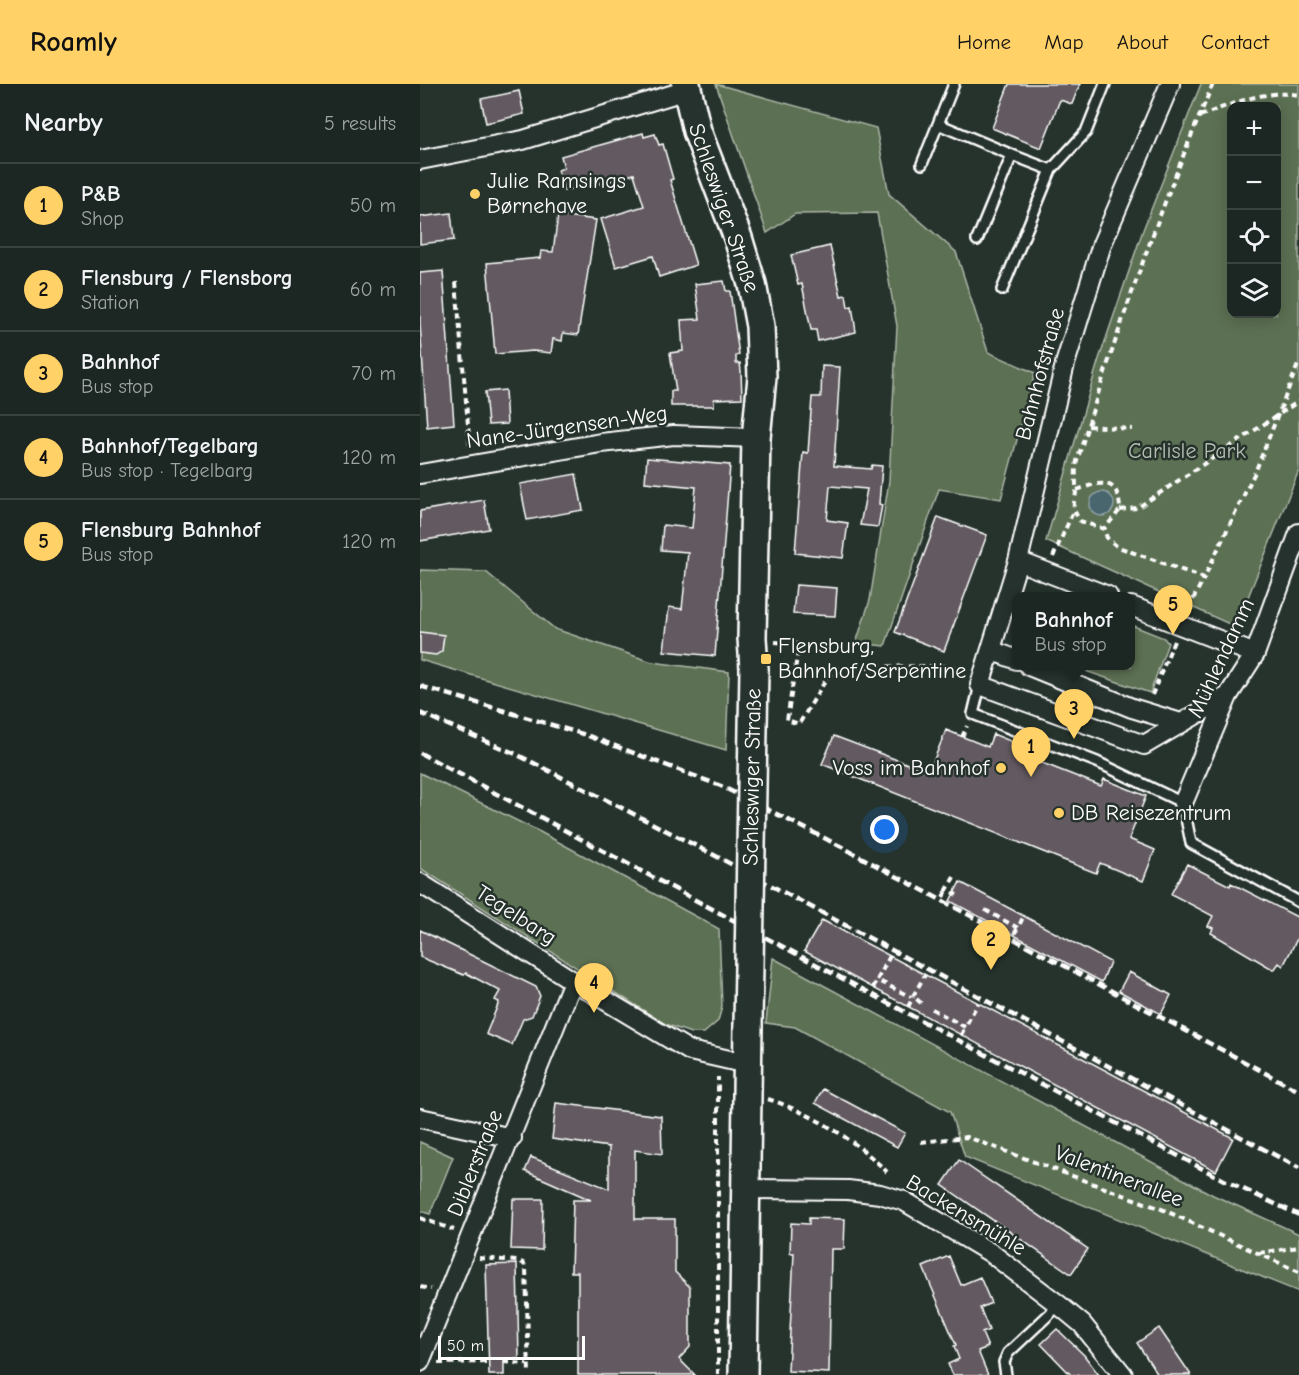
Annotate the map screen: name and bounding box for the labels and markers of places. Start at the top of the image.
place label: Julie Ramsings Børnehave [487,168,626,219]
marker: Julie Ramsings Børnehave [468,187,482,201]
pin: 5 [1154,586,1192,635]
place label: Flensburg, Bahnhof/Serpentine [778,633,966,684]
marker: Flensburg, Bahnhof/Serpentine [759,652,773,666]
pin: 3 [1054,690,1094,739]
pin: 1 [1012,728,1050,777]
place label: Voss im Bahnhof [832,755,991,781]
marker: Voss im Bahnhof [994,761,1008,775]
place label: DB Reisezentrum [1071,800,1232,826]
marker: DB Reisezentrum [1052,806,1066,820]
pin: 2 [972,920,1010,970]
pin: 4 [574,964,614,1013]

